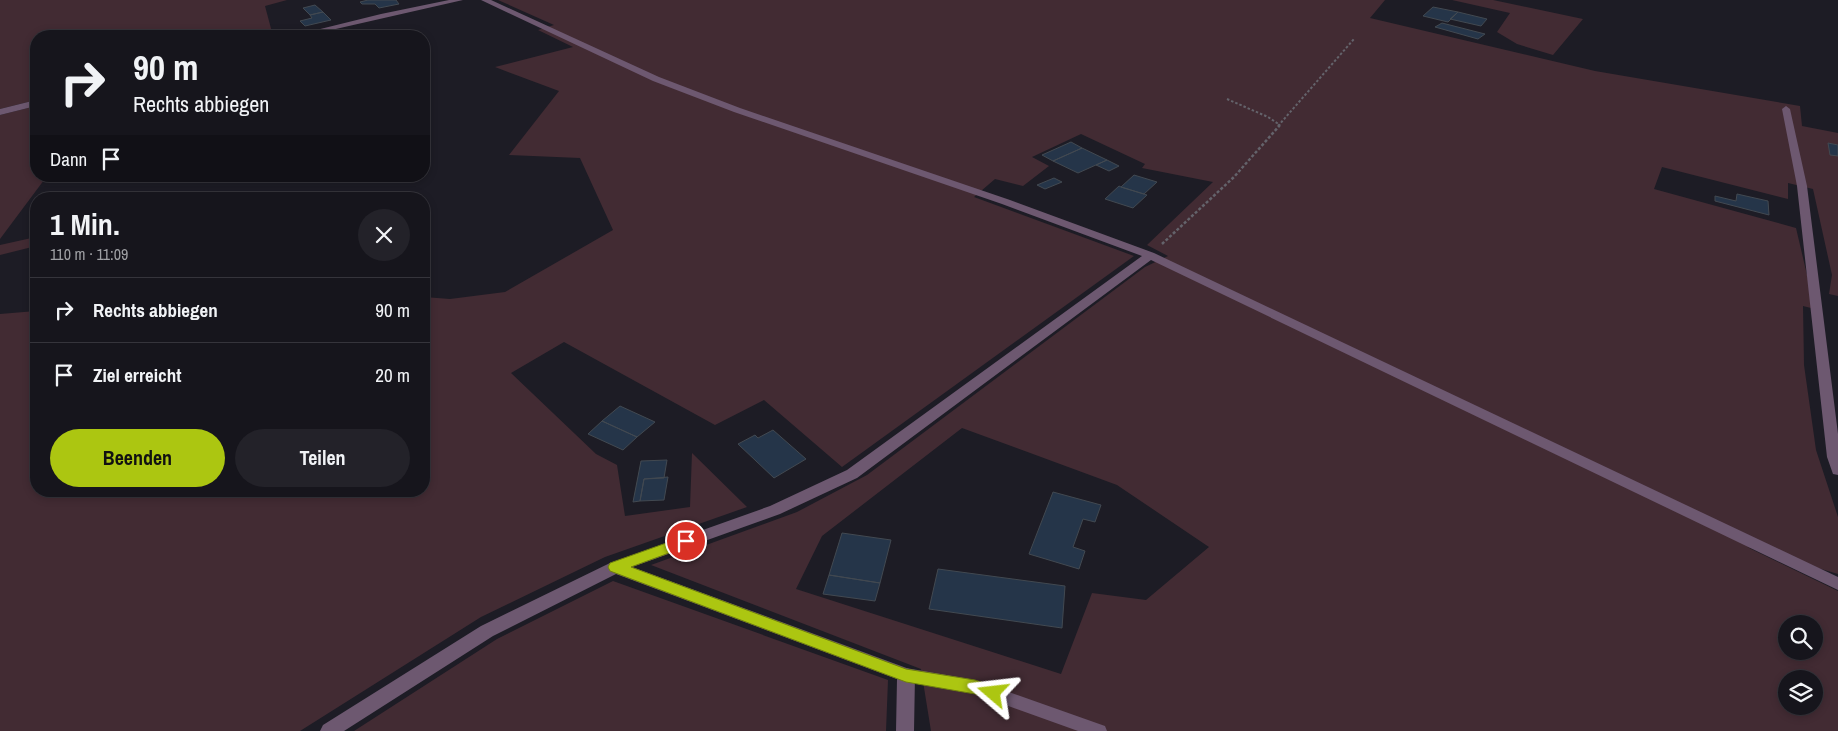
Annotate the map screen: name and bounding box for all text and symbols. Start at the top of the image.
text: 90 m [133,44,198,91]
icon: right [50,50,115,115]
text: Rechts abbiegen [133,89,269,119]
icon: arrive [97,145,125,173]
text: Dann [50,146,87,172]
text: 1 Min. [50,204,120,244]
button: close [358,209,410,261]
text: 110 m · 11:09 [50,243,128,265]
icon: right [50,296,78,324]
text: Rechts abbiegen [93,297,218,323]
text: 90 m [375,297,410,323]
icon: arrive [50,361,78,389]
text: Ziel erreicht [93,362,181,388]
text: 20 m [375,362,410,388]
button: Beenden [50,429,225,487]
button: Teilen [235,429,410,487]
pin [665,520,707,562]
icon: arrive [672,527,700,555]
map controls [1778,615,1823,715]
button: search [1778,615,1823,660]
position arrow [966,666,1018,718]
button: layers [1778,670,1823,715]

